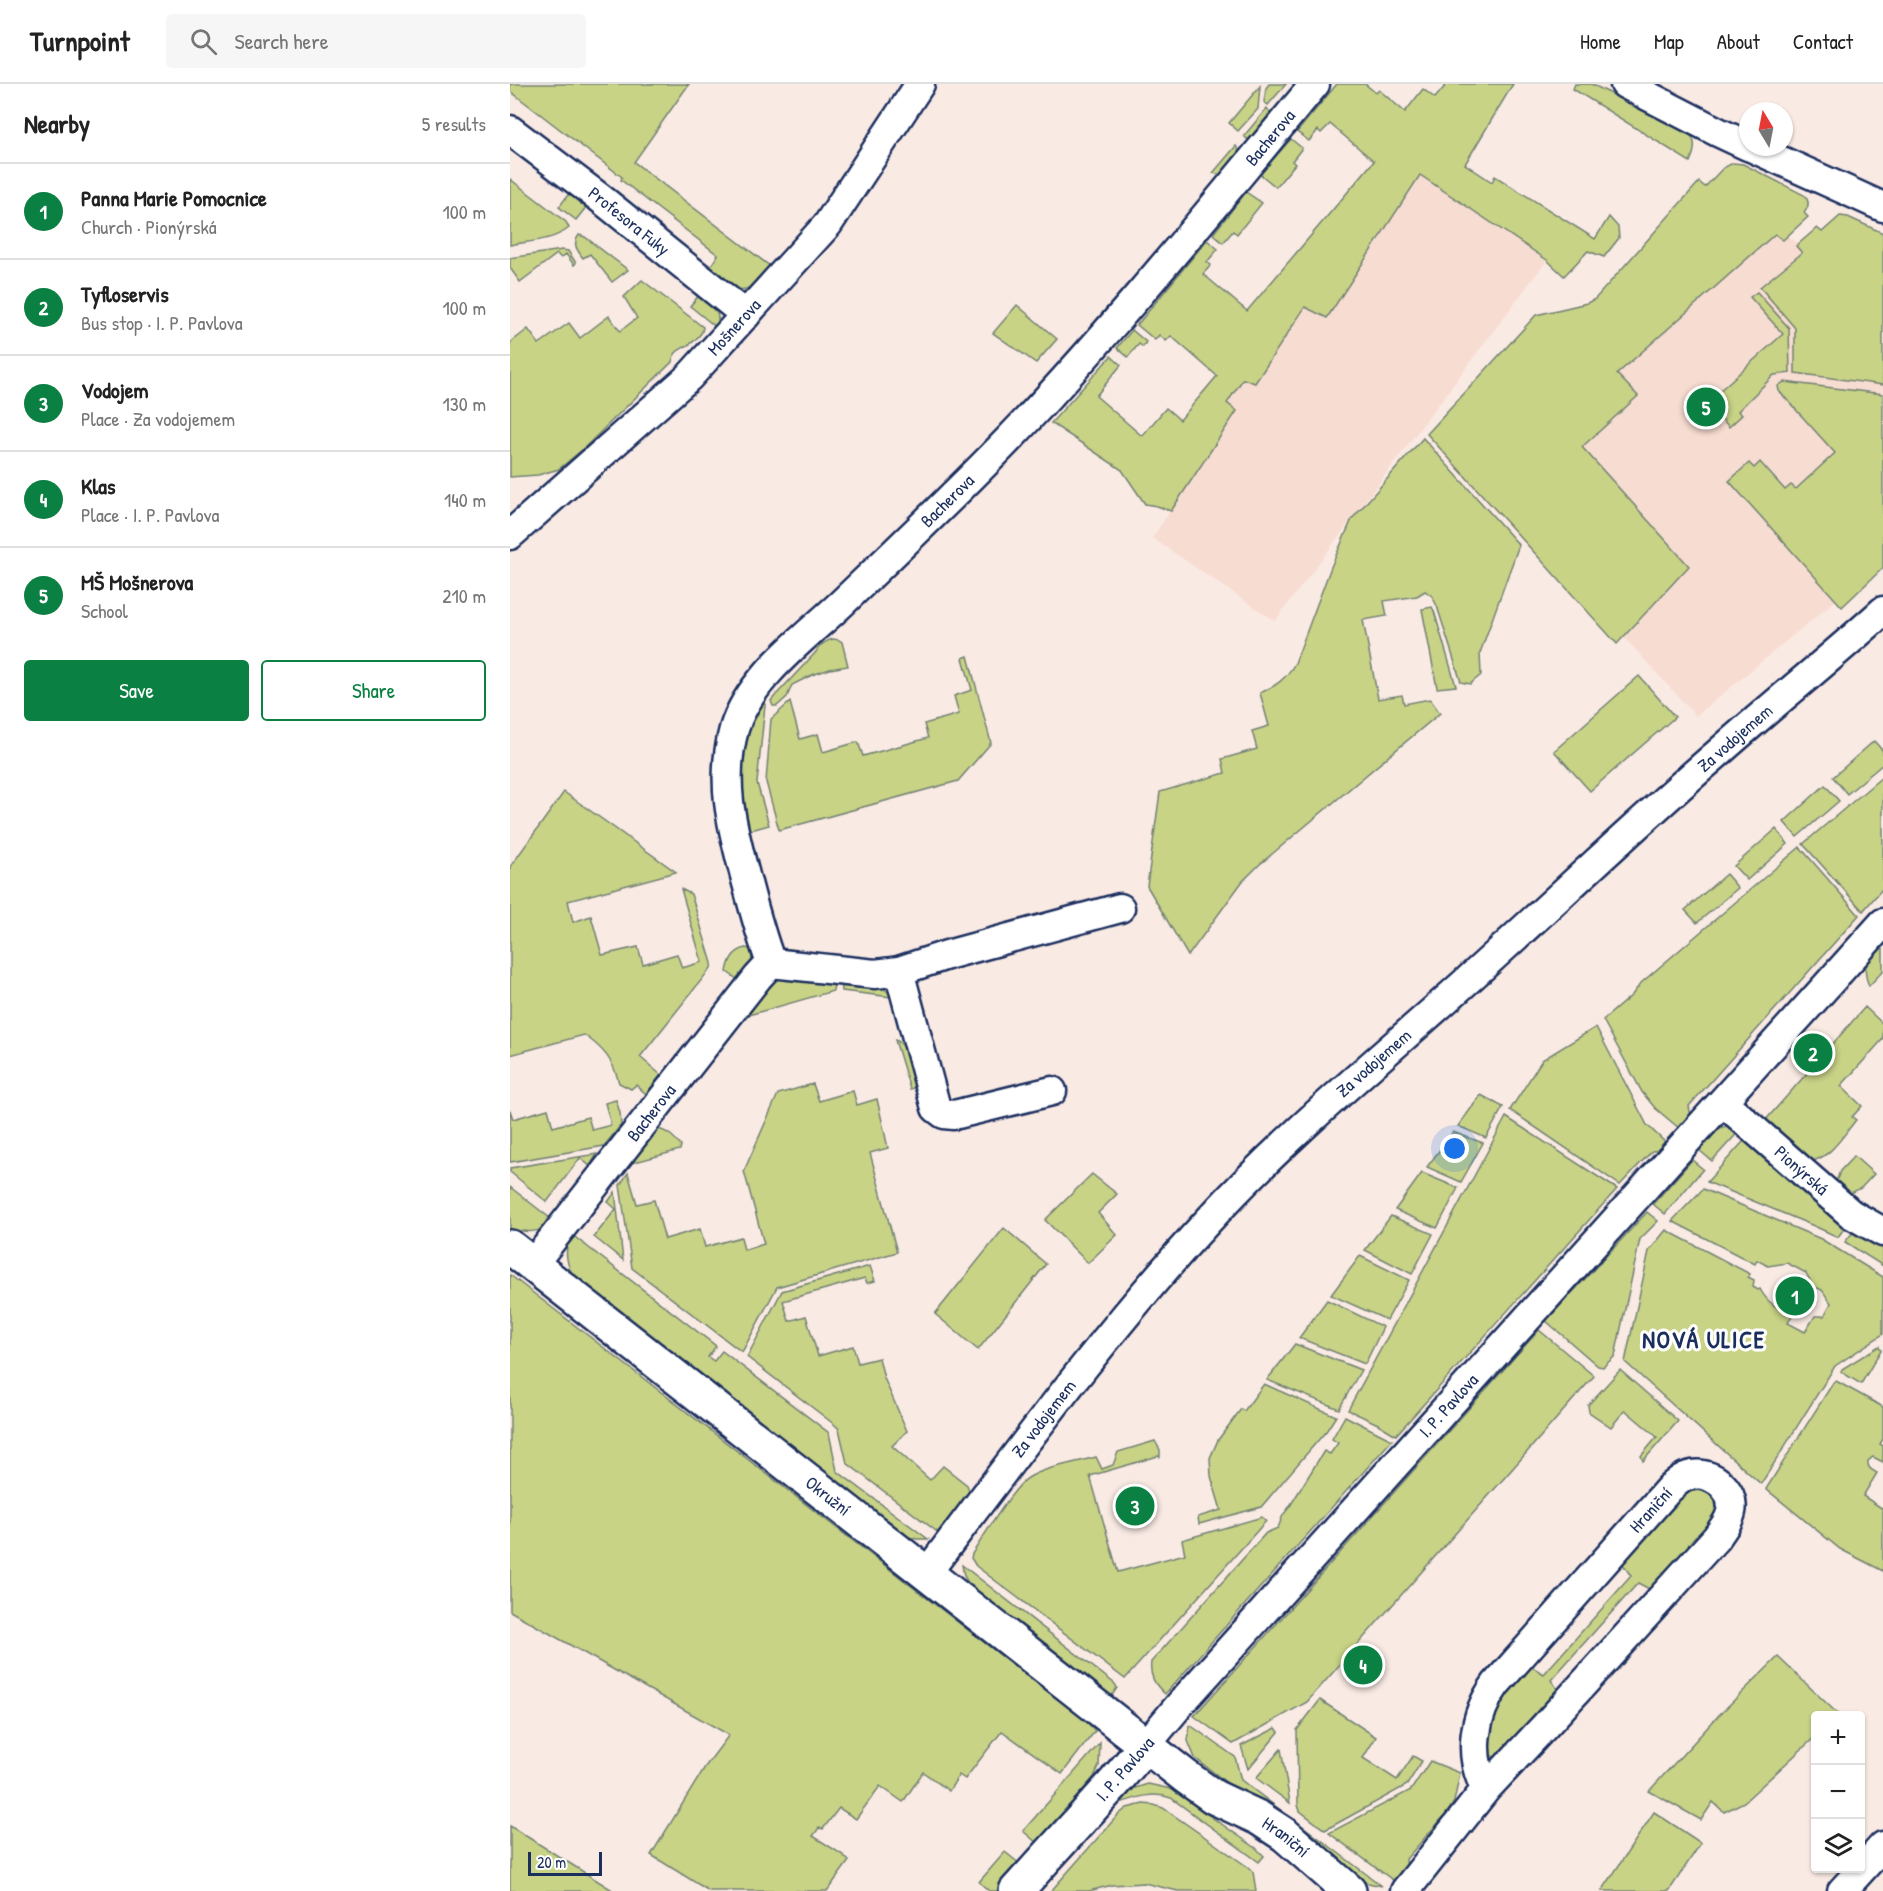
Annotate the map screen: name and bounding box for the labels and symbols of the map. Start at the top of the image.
north arrow [1739,102,1793,156]
street label: Bacherova [1239,104,1301,171]
street label: Profesora Fuky [583,181,676,261]
street label: Mošnerova [701,293,766,361]
pin: 5 [1686,384,1726,430]
street label: Bacherova [915,468,980,533]
street label: Za vodojemem [1692,698,1778,778]
street label: Za vodojemem [1331,1023,1416,1103]
pin: 2 [1794,1030,1832,1076]
street label: Bacherova [621,1079,681,1146]
your location [1440,1134,1469,1163]
street label: Pionýrská [1769,1140,1834,1201]
pin: 1 [1776,1274,1814,1318]
district label: NOVÁ ULICE [1642,1323,1766,1355]
street label: I. P. Pavlova [1413,1368,1484,1443]
street label: Za vodojemem [1005,1374,1081,1462]
street label: Okružní [800,1470,856,1522]
street label: Hraniční [1623,1481,1678,1538]
pin: 3 [1116,1484,1154,1528]
pin: 4 [1344,1642,1382,1688]
street label: I. P. Pavlova [1090,1731,1160,1806]
street label: Hraniční [1257,1810,1315,1863]
scale bar [528,1849,602,1876]

